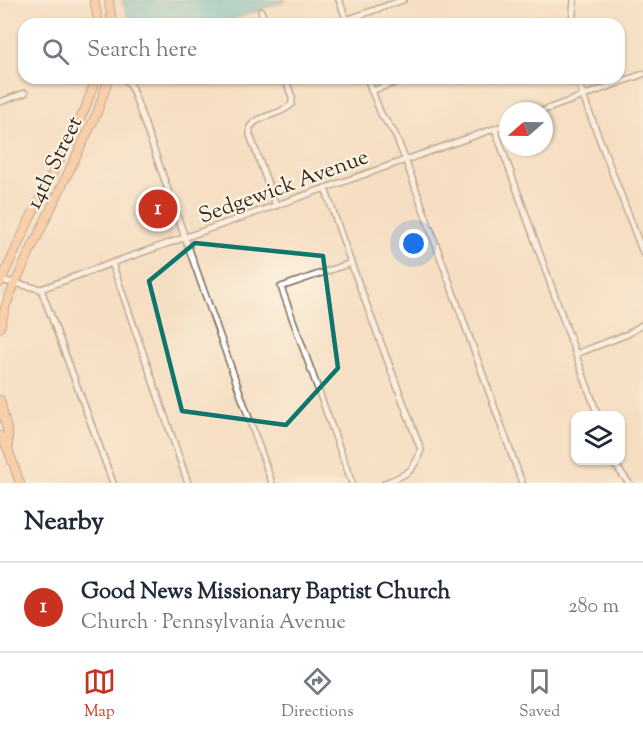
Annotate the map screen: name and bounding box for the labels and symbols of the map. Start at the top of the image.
north arrow [499,102,553,156]
street label: 14th Street [19,111,92,215]
street label: Sedgewick Avenue [195,142,373,233]
pin: 1 [138,186,178,232]
your location [399,229,428,258]

